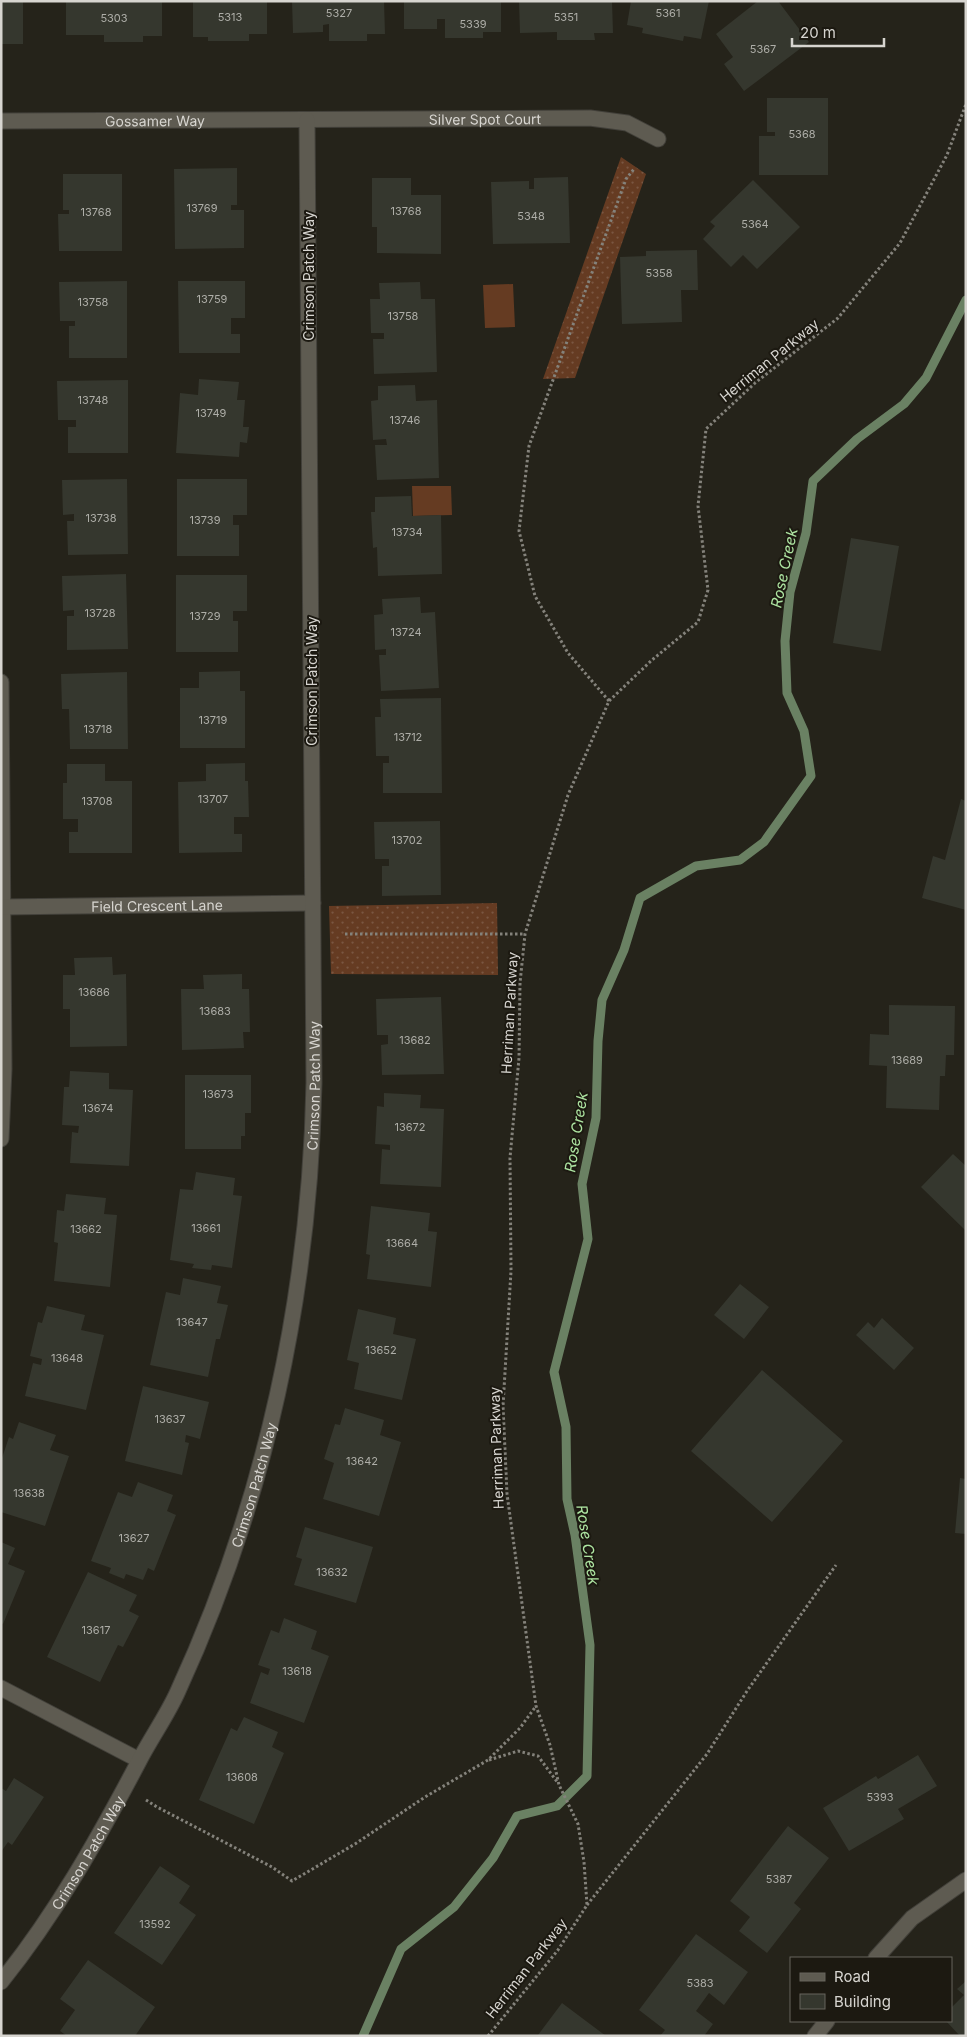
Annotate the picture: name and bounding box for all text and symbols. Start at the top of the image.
house number: 5327 [326,6,352,20]
house number: 5361 [656,6,680,20]
house number: 5313 [218,10,243,24]
house number: 5351 [554,10,578,24]
house number: 5303 [100,11,128,25]
scale bar [792,15,884,47]
house number: 5339 [459,17,487,31]
text: 20 m [800,23,836,42]
house number: 5367 [750,42,776,56]
street label: Silver Spot Court [429,110,542,127]
street label: Gossamer Way [105,111,205,129]
house number: 5368 [788,127,816,141]
house number: 13769 [187,201,218,215]
house number: 13768 [391,204,422,218]
house number: 13768 [81,205,112,219]
house number: 5348 [517,209,545,223]
street label: Crimson Patch Way [300,211,317,341]
house number: 5364 [741,217,769,231]
house number: 5358 [646,266,673,280]
house number: 13759 [197,292,228,306]
house number: 13758 [78,295,109,309]
house number: 13758 [388,309,419,323]
street label: Herriman Parkway [716,315,822,405]
house number: 13748 [78,393,109,407]
house number: 13749 [196,406,227,420]
house number: 13746 [390,413,421,427]
house number: 13738 [86,511,117,525]
house number: 13739 [190,513,221,527]
house number: 13734 [391,525,423,539]
water label: Rose Creek [766,526,802,610]
house number: 13728 [84,606,116,620]
house number: 13729 [189,609,221,623]
street label: Crimson Patch Way [303,616,320,746]
house number: 13724 [390,625,422,639]
house number: 13719 [199,713,228,727]
house number: 13718 [84,722,113,736]
house number: 13712 [394,730,422,744]
house number: 13707 [198,792,228,806]
house number: 13708 [81,794,113,808]
house number: 13702 [392,833,422,847]
street label: Field Crescent Lane [91,896,223,914]
street label: Herriman Parkway [497,951,521,1074]
house number: 13686 [78,985,110,999]
house number: 13683 [199,1004,231,1018]
street label: Crimson Patch Way [303,1021,323,1151]
house number: 13682 [399,1033,431,1047]
house number: 13689 [891,1053,923,1067]
house number: 13673 [203,1087,234,1101]
water label: Rose Creek [560,1090,592,1174]
house number: 13674 [83,1101,113,1115]
house number: 13672 [394,1120,426,1134]
house number: 13661 [191,1221,221,1235]
house number: 13662 [70,1222,102,1236]
house number: 13664 [386,1236,418,1250]
house number: 13647 [176,1315,208,1329]
house number: 13652 [365,1343,397,1357]
house number: 13648 [51,1351,83,1365]
street label: Herriman Parkway [485,1386,507,1509]
house number: 13637 [154,1412,186,1426]
street label: Crimson Patch Way [227,1420,279,1550]
house number: 13642 [346,1454,378,1468]
house number: 13638 [13,1486,45,1500]
water label: Rose Creek [572,1503,604,1587]
house number: 13627 [118,1531,150,1545]
house number: 13632 [316,1565,348,1579]
house number: 13617 [82,1623,110,1637]
house number: 13618 [282,1664,312,1678]
house number: 13608 [226,1770,258,1784]
house number: 5393 [866,1790,894,1804]
street label: Crimson Patch Way [47,1792,128,1913]
house number: 5387 [766,1872,792,1886]
street label: Herriman Parkway [482,1915,570,2021]
house number: 13592 [139,1917,171,1931]
legend [790,1957,952,2022]
text: Road [834,1967,870,1986]
house number: 5383 [686,1976,714,1990]
text: Building [834,1992,891,2011]

